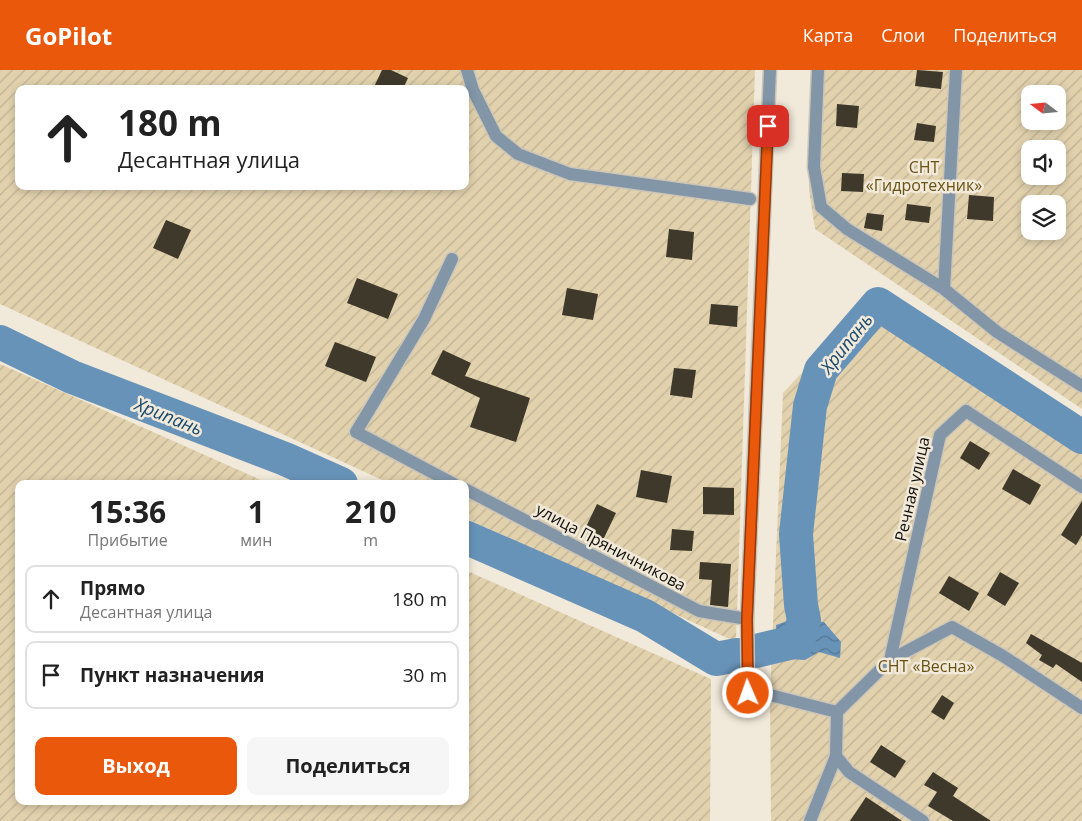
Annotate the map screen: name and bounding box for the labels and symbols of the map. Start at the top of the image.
north arrow [1021,85,1066,130]
pin [747,105,789,147]
park label: СНТ «Гидротехник» [866,156,982,196]
water label: Хрипань [814,308,878,379]
water label: Хрипань [131,391,206,440]
street label: Речная улица [889,435,935,543]
street label: улица Пряничникова [532,498,690,596]
park label: СНТ «Весна» [878,655,974,677]
position arrow [721,666,773,718]

